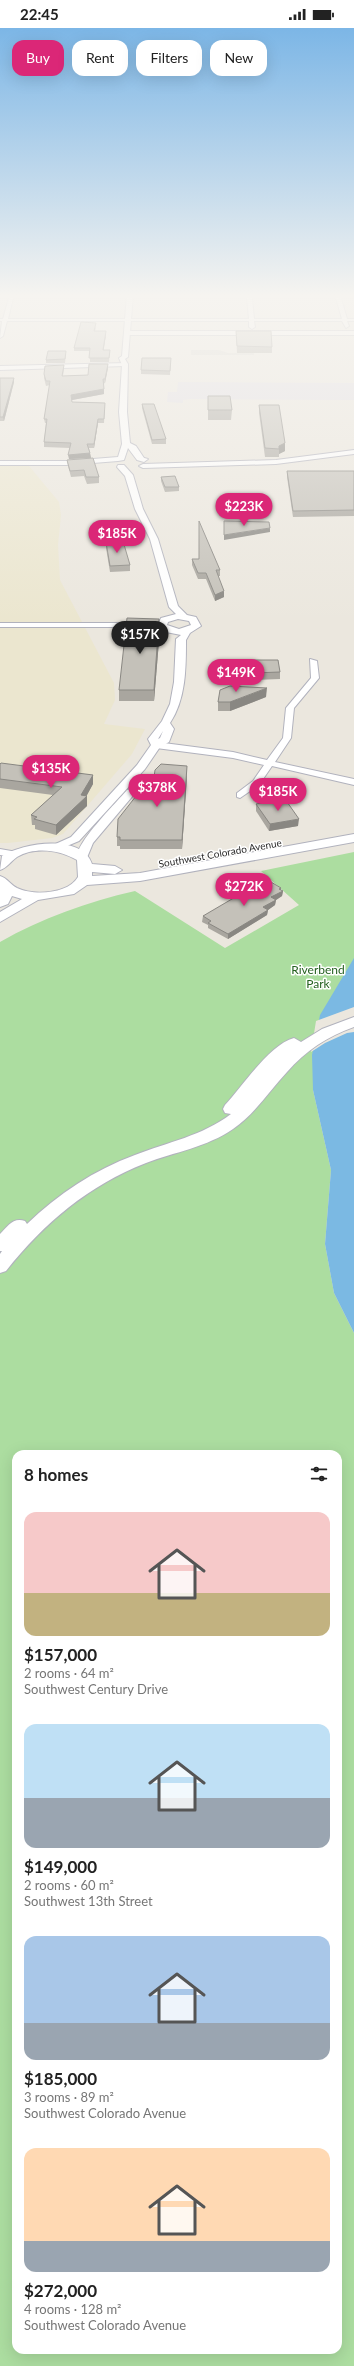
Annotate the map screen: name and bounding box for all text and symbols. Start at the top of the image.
text: 22:45 [20,5,59,23]
chip: Buy [12,40,64,76]
chip: Rent [72,40,128,76]
chip: Filters [136,40,202,76]
chip: New [210,40,267,76]
pin: $223K [216,493,272,527]
text: $223K [224,498,264,514]
pin: $185K [89,520,145,554]
text: $185K [97,525,137,541]
pin: $157K [112,621,168,655]
text: $157K [120,626,160,642]
pin: $149K [208,659,264,693]
text: $149K [216,664,256,680]
pin: $135K [23,755,79,789]
text: $135K [31,760,71,776]
pin: $378K [129,774,185,808]
pin: $185K [250,778,306,812]
text: $378K [137,779,177,795]
text: $185K [258,783,298,799]
street label: Southwest Colorado Avenue [158,836,282,870]
pin: $272K [216,873,272,907]
text: $272K [224,878,264,894]
park label: Riverbend Park [291,962,345,991]
icon: filters [308,1463,330,1485]
text: 8 homes [24,1464,88,1485]
icon: home [141,1538,213,1610]
text: $157,000 [24,1644,97,1665]
text: 2 rooms · 64 m² [24,1665,114,1681]
text: Southwest Century Drive [24,1681,168,1697]
icon: home [141,1750,213,1822]
text: $149,000 [24,1856,97,1877]
text: 2 rooms · 60 m² [24,1877,114,1893]
text: Southwest 13th Street [24,1893,153,1909]
icon: home [141,1962,213,2034]
text: $185,000 [24,2068,97,2089]
text: 3 rooms · 89 m² [24,2089,114,2105]
text: Southwest Colorado Avenue [24,2105,186,2121]
icon: home [141,2174,213,2246]
text: $272,000 [24,2280,97,2301]
text: 4 rooms · 128 m² [24,2301,121,2317]
text: Southwest Colorado Avenue [24,2317,186,2333]

